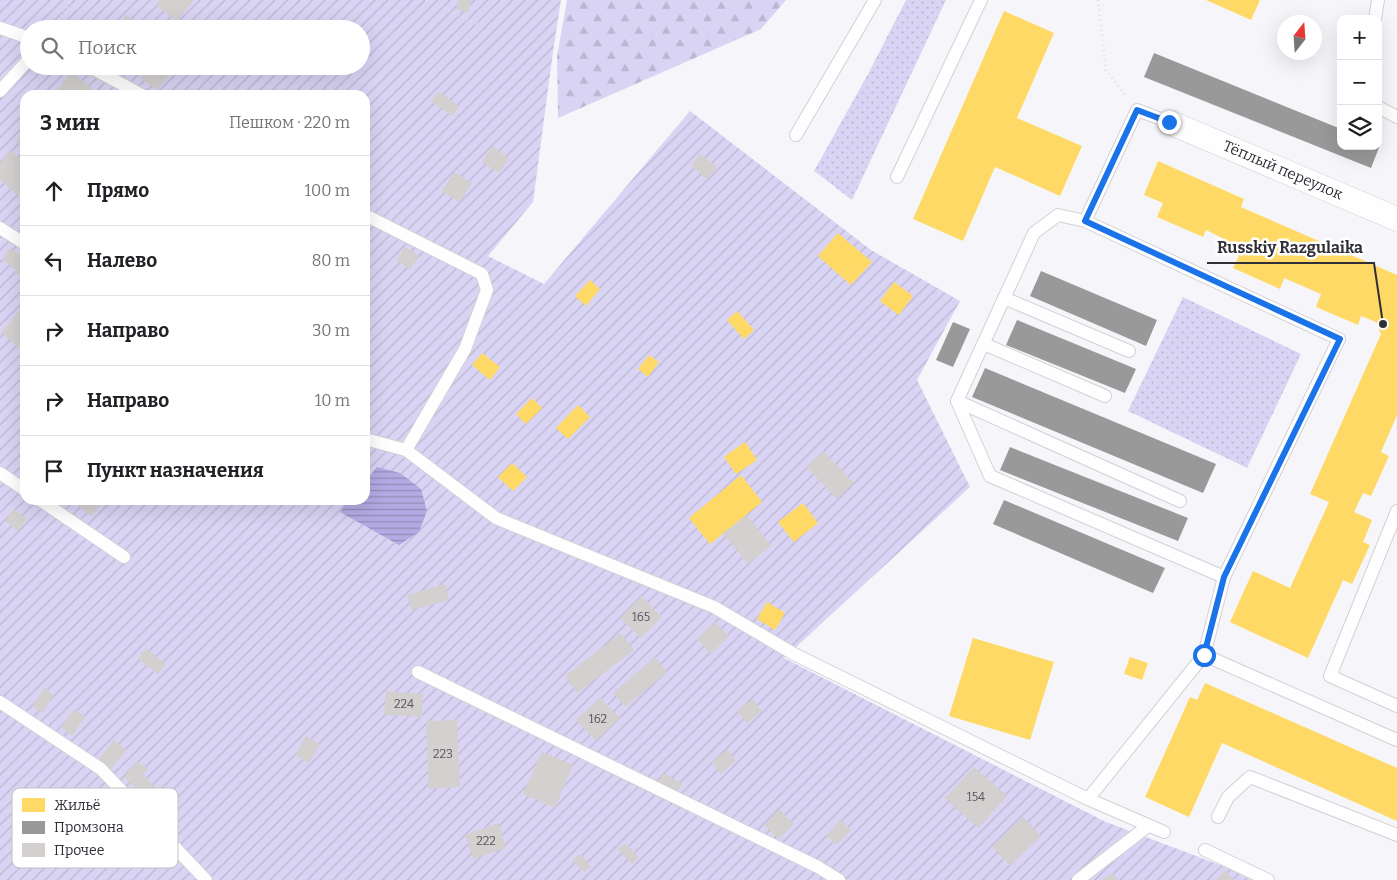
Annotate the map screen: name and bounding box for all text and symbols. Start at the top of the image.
north arrow [1277,15,1322,60]
map controls [1337,15,1382,150]
button: + [1337,15,1382,60]
search box [20,20,370,75]
icon: search [38,34,66,62]
text: Поиск [78,36,137,59]
button: − [1337,60,1382,105]
button: layers [1337,105,1382,150]
text: 3 мин [40,110,100,136]
route end [1158,111,1181,134]
text: Пешком · 220 m [229,113,350,132]
street label: Тёплый переулок [1220,137,1346,203]
icon: ahead [40,177,68,205]
text: Прямо [87,179,149,202]
text: 100 m [305,181,350,200]
callout: Russkiy Razgulaika [1207,232,1374,263]
text: Russkiy Razgulaika [1217,238,1363,257]
icon: left [40,247,68,275]
text: Налево [87,249,157,272]
text: 80 m [312,251,350,270]
icon: right [40,317,68,345]
text: Направо [87,319,169,342]
text: 30 m [312,321,350,340]
icon: right [40,387,68,415]
text: Направо [87,389,169,412]
text: 10 m [315,391,350,410]
icon: arrive [40,457,68,485]
text: Пункт назначения [87,459,264,482]
house number: 165 [632,610,650,624]
route start [1193,644,1216,667]
house number: 224 [394,697,414,711]
house number: 162 [589,712,607,726]
house number: 223 [433,747,453,761]
legend [12,788,178,868]
house number: 154 [967,790,985,804]
text: Жильё [54,797,100,814]
text: Промзона [54,819,124,836]
house number: 222 [476,834,496,848]
text: Прочее [54,842,104,859]

